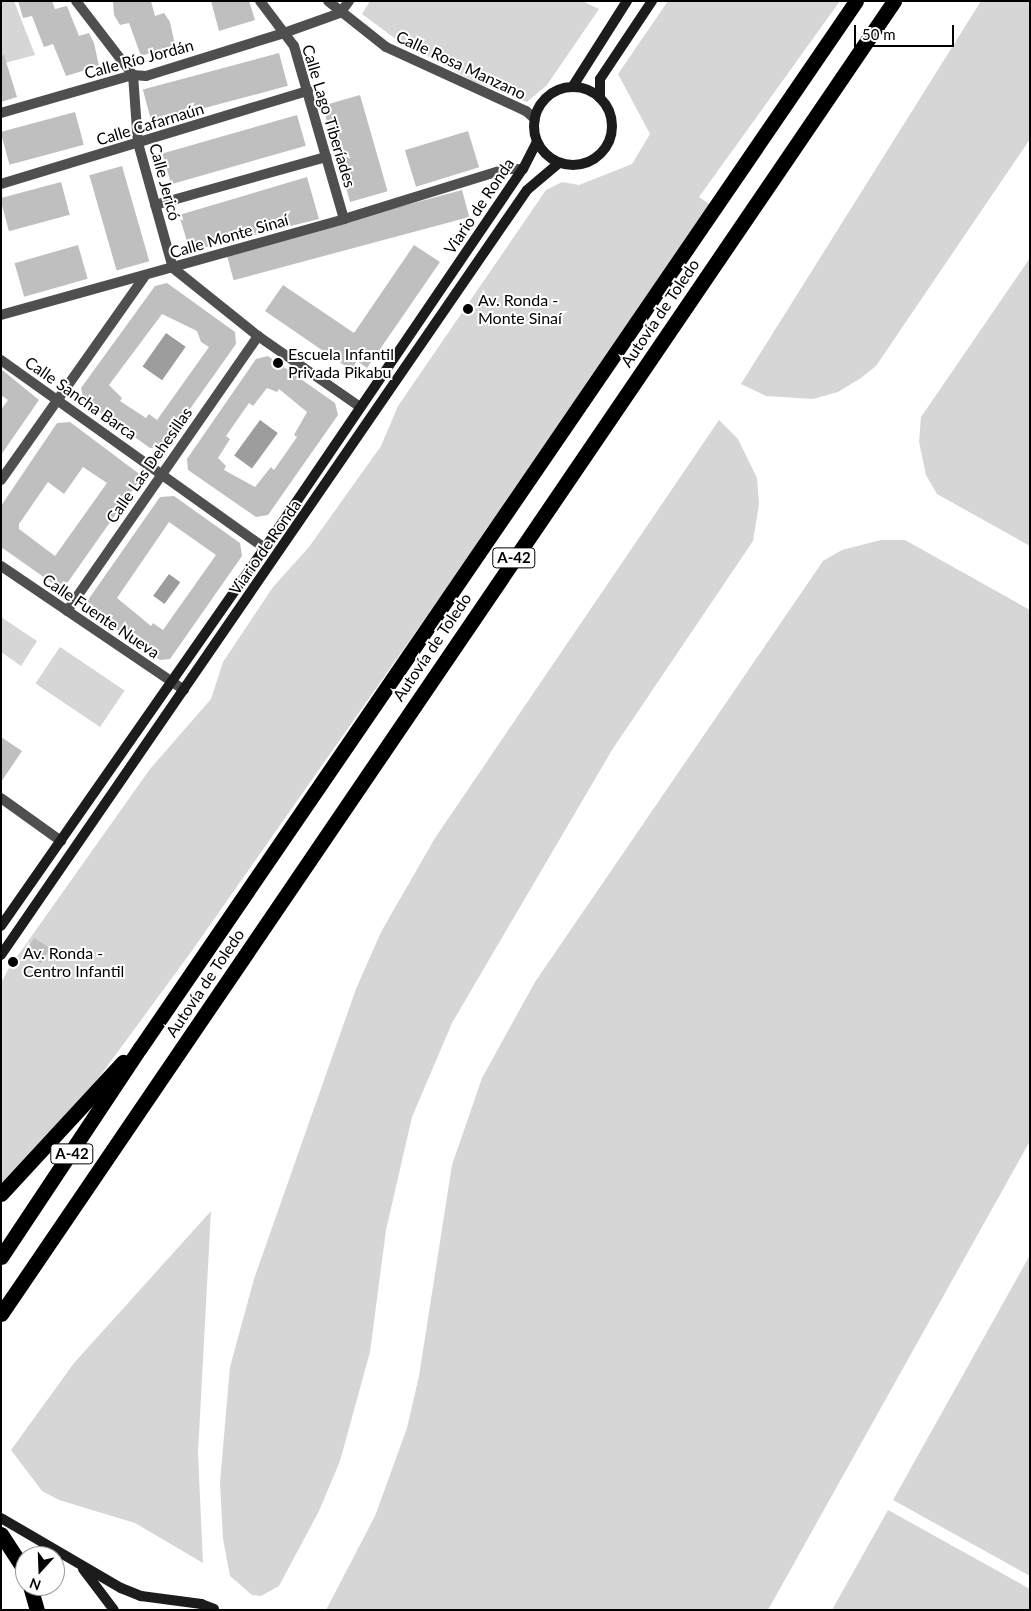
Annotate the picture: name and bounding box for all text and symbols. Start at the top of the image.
scale bar [856,15,956,47]
text: 50 m [862,25,896,43]
street label: Calle Rosa Manzano [393,27,529,103]
street label: Calle Río Jordán [82,35,196,83]
street label: Calle Lago Tiberíades [298,42,360,190]
street label: Calle Cafarnaún [94,99,206,149]
street label: Calle Jericó [145,141,185,223]
street label: Viario de Ronda [440,154,518,258]
street label: Calle Monte Sinaí [167,210,291,262]
street label: Autovía de Toledo [617,255,703,371]
place label: Av. Ronda - Monte Sinaí [478,290,562,328]
marker: Av. Ronda - Monte Sinaí [462,303,474,315]
place label: Escuela Infantil Privada Pikabu [288,344,394,382]
street label: Calle Sancha Barca [21,352,141,444]
marker: Escuela Infantil Privada Pikabu [272,357,284,369]
street label: Calle Las Dehesillas [102,403,196,527]
street label: Viario de Ronda [225,496,305,598]
road number: A-42 [492,546,536,570]
street label: Calle Fuente Nueva [39,570,163,662]
street label: Autovía de Toledo [389,589,475,705]
street label: Autovía de Toledo [162,925,248,1041]
place label: Av. Ronda - Centro Infantil [23,943,124,981]
marker: Av. Ronda - Centro Infantil [7,956,19,968]
road number: A-42 [50,1142,94,1166]
north arrow [15,1546,65,1596]
text: N [27,1575,43,1594]

